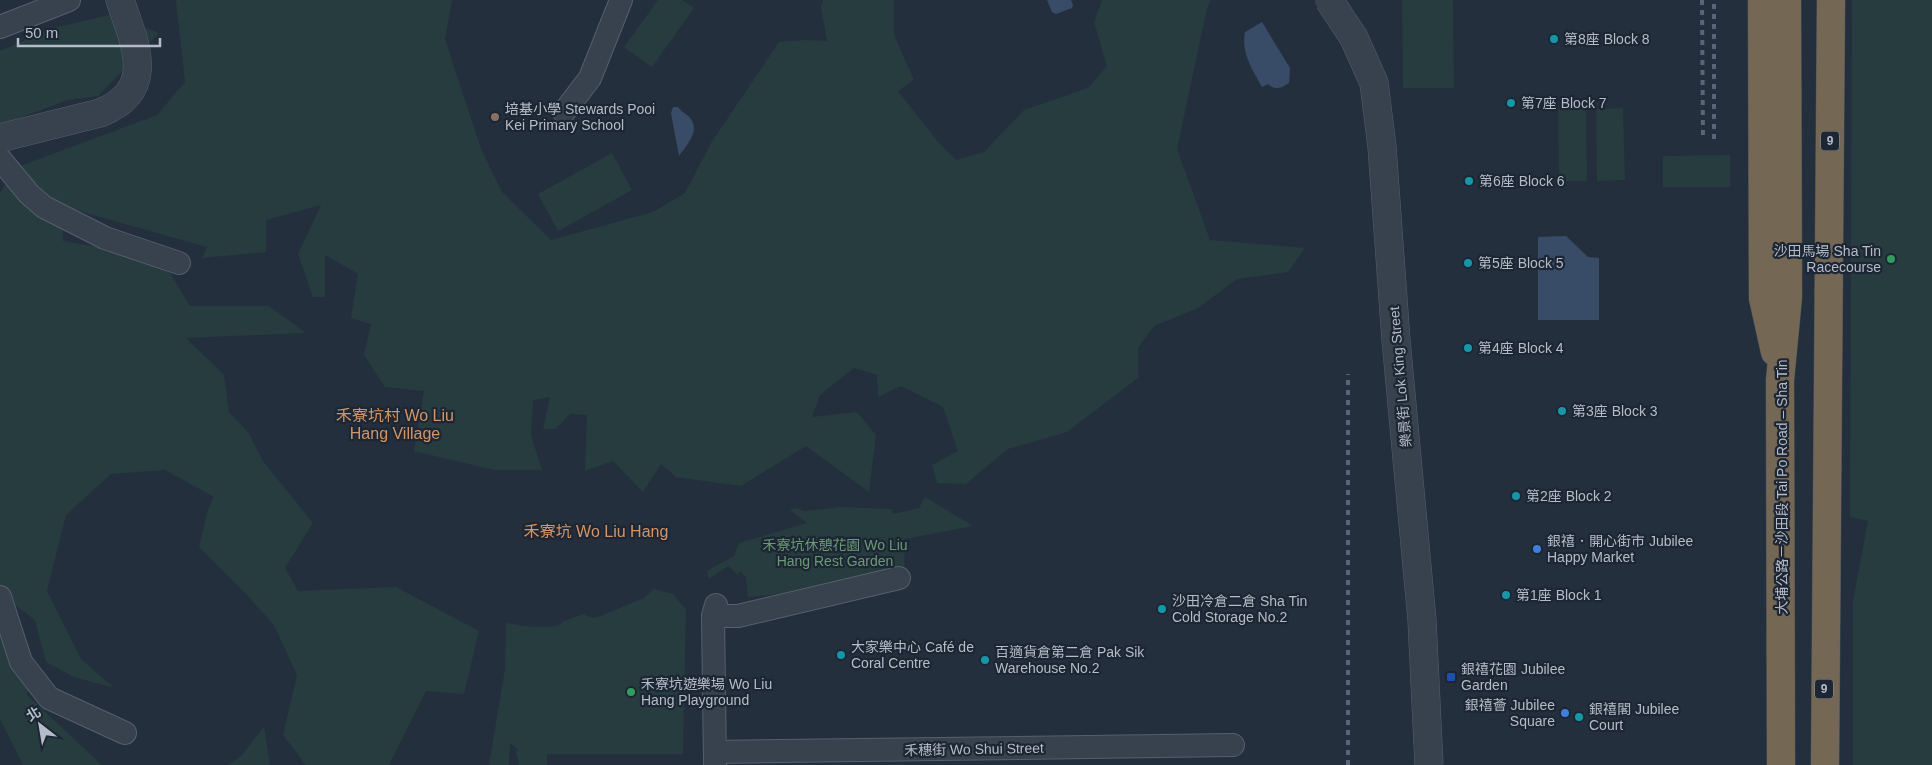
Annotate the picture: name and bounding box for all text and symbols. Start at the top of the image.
scale bar [18,15,160,47]
text: 50 m [25,24,58,41]
place label: 第8座 Block 8 [1564,31,1650,47]
marker: 第8座 Block 8 [1548,33,1560,45]
place label: 第7座 Block 7 [1521,95,1607,111]
marker: 第7座 Block 7 [1505,97,1517,109]
place label: 培基小學 Stewards Pooi Kei Primary School [505,101,655,133]
marker: 培基小學 Stewards Pooi Kei Primary School [489,111,501,123]
road number: 9 [1821,132,1839,150]
place label: 第6座 Block 6 [1479,173,1565,189]
marker: 第6座 Block 6 [1463,175,1475,187]
place label: 沙田馬場 Sha Tin Racecourse [1774,243,1881,275]
marker: 沙田馬場 Sha Tin Racecourse [1885,253,1897,265]
place label: 第5座 Block 5 [1478,255,1564,271]
marker: 第5座 Block 5 [1462,257,1474,269]
street label: 樂景街 Lok King Street [1386,306,1414,448]
place label: 第4座 Block 4 [1478,340,1564,356]
marker: 第4座 Block 4 [1462,342,1474,354]
street label: 大埔公路－沙田段 Tai Po Road – Sha Tin [1774,359,1790,615]
place label: 第3座 Block 3 [1572,403,1658,419]
marker: 第3座 Block 3 [1556,405,1568,417]
district label: 禾寮坑村 Wo Liu Hang Village [336,407,454,442]
place label: 第2座 Block 2 [1526,488,1612,504]
marker: 第2座 Block 2 [1510,490,1522,502]
district label: 禾寮坑 Wo Liu Hang [524,523,668,540]
place label: 銀禧．開心街市 Jubilee Happy Market [1547,533,1693,565]
park label: 禾寮坑休憩花園 Wo Liu Hang Rest Garden [762,537,908,569]
marker: 銀禧．開心街市 Jubilee Happy Market [1531,543,1543,555]
place label: 第1座 Block 1 [1516,587,1602,603]
marker: 第1座 Block 1 [1500,589,1512,601]
place label: 沙田冷倉二倉 Sha Tin Cold Storage No.2 [1172,593,1307,625]
marker: 沙田冷倉二倉 Sha Tin Cold Storage No.2 [1156,603,1168,615]
place label: 大家樂中心 Café de Coral Centre [851,639,974,671]
place label: 百適貨倉第二倉 Pak Sik Warehouse No.2 [995,644,1145,676]
marker: 大家樂中心 Café de Coral Centre [835,649,847,661]
marker: 百適貨倉第二倉 Pak Sik Warehouse No.2 [979,654,991,666]
place label: 銀禧花園 Jubilee Garden [1461,661,1565,693]
marker: 銀禧花園 Jubilee Garden [1445,671,1457,683]
place label: 禾寮坑遊樂場 Wo Liu Hang Playground [641,676,772,708]
road number: 9 [1815,680,1833,699]
marker: 禾寮坑遊樂場 Wo Liu Hang Playground [625,686,637,698]
place label: 銀禧薈 Jubilee Square [1465,697,1555,729]
north arrow [15,700,65,750]
place label: 銀禧閣 Jubilee Court [1589,701,1679,733]
text: 北 [23,703,43,724]
marker: 銀禧薈 Jubilee Square [1559,707,1571,719]
marker: 銀禧閣 Jubilee Court [1573,711,1585,723]
street label: 禾穗街 Wo Shui Street [904,740,1044,758]

